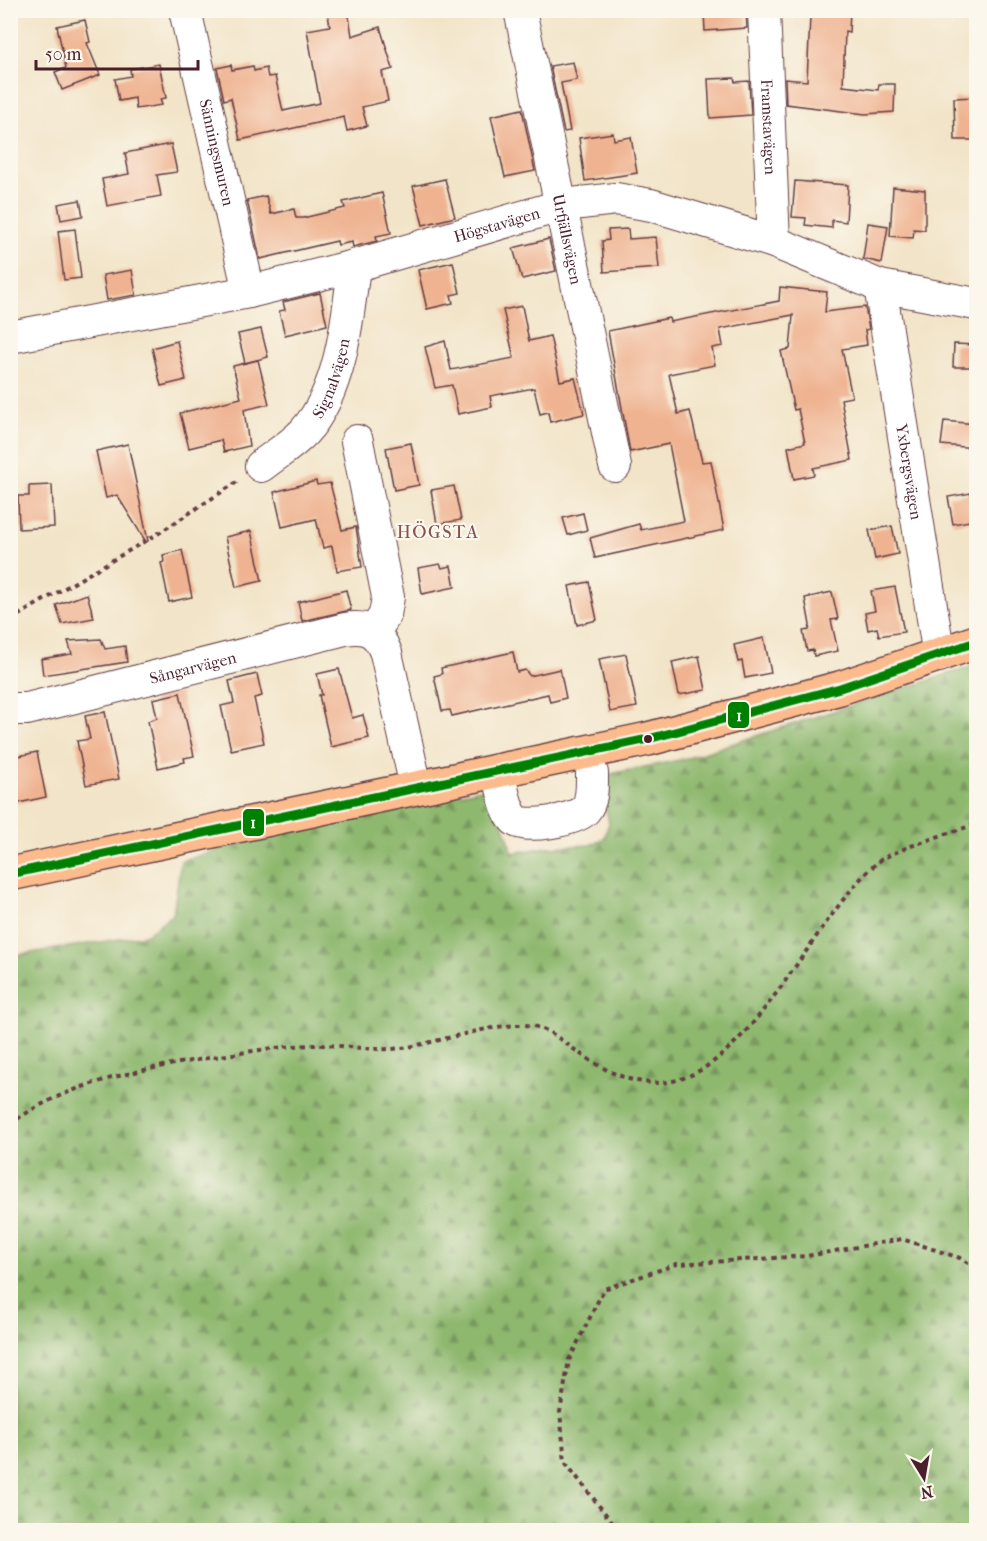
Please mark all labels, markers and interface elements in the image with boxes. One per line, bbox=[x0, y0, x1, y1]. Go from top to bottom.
scale bar bbox=[36, 33, 198, 71]
text: 50 m bbox=[45, 44, 82, 65]
street label: Framstavägen bbox=[757, 79, 781, 176]
street label: Sänningsmuren bbox=[196, 97, 239, 208]
street label: Urfjällsvägen bbox=[549, 192, 587, 287]
street label: Högstavägen bbox=[451, 203, 543, 246]
street label: Signalvägen bbox=[308, 336, 353, 422]
street label: Yxbergsvägen bbox=[892, 421, 927, 522]
district label: HÖGSTA bbox=[397, 521, 479, 543]
street label: Sångarvägen bbox=[147, 647, 239, 687]
line badge: 1 bbox=[727, 701, 750, 729]
text: 1 bbox=[736, 706, 742, 725]
unlabelled marker bbox=[642, 733, 654, 745]
line badge: 1 bbox=[242, 808, 265, 837]
text: 1 bbox=[250, 813, 256, 832]
north arrow bbox=[894, 1448, 954, 1508]
text: N bbox=[918, 1482, 935, 1503]

